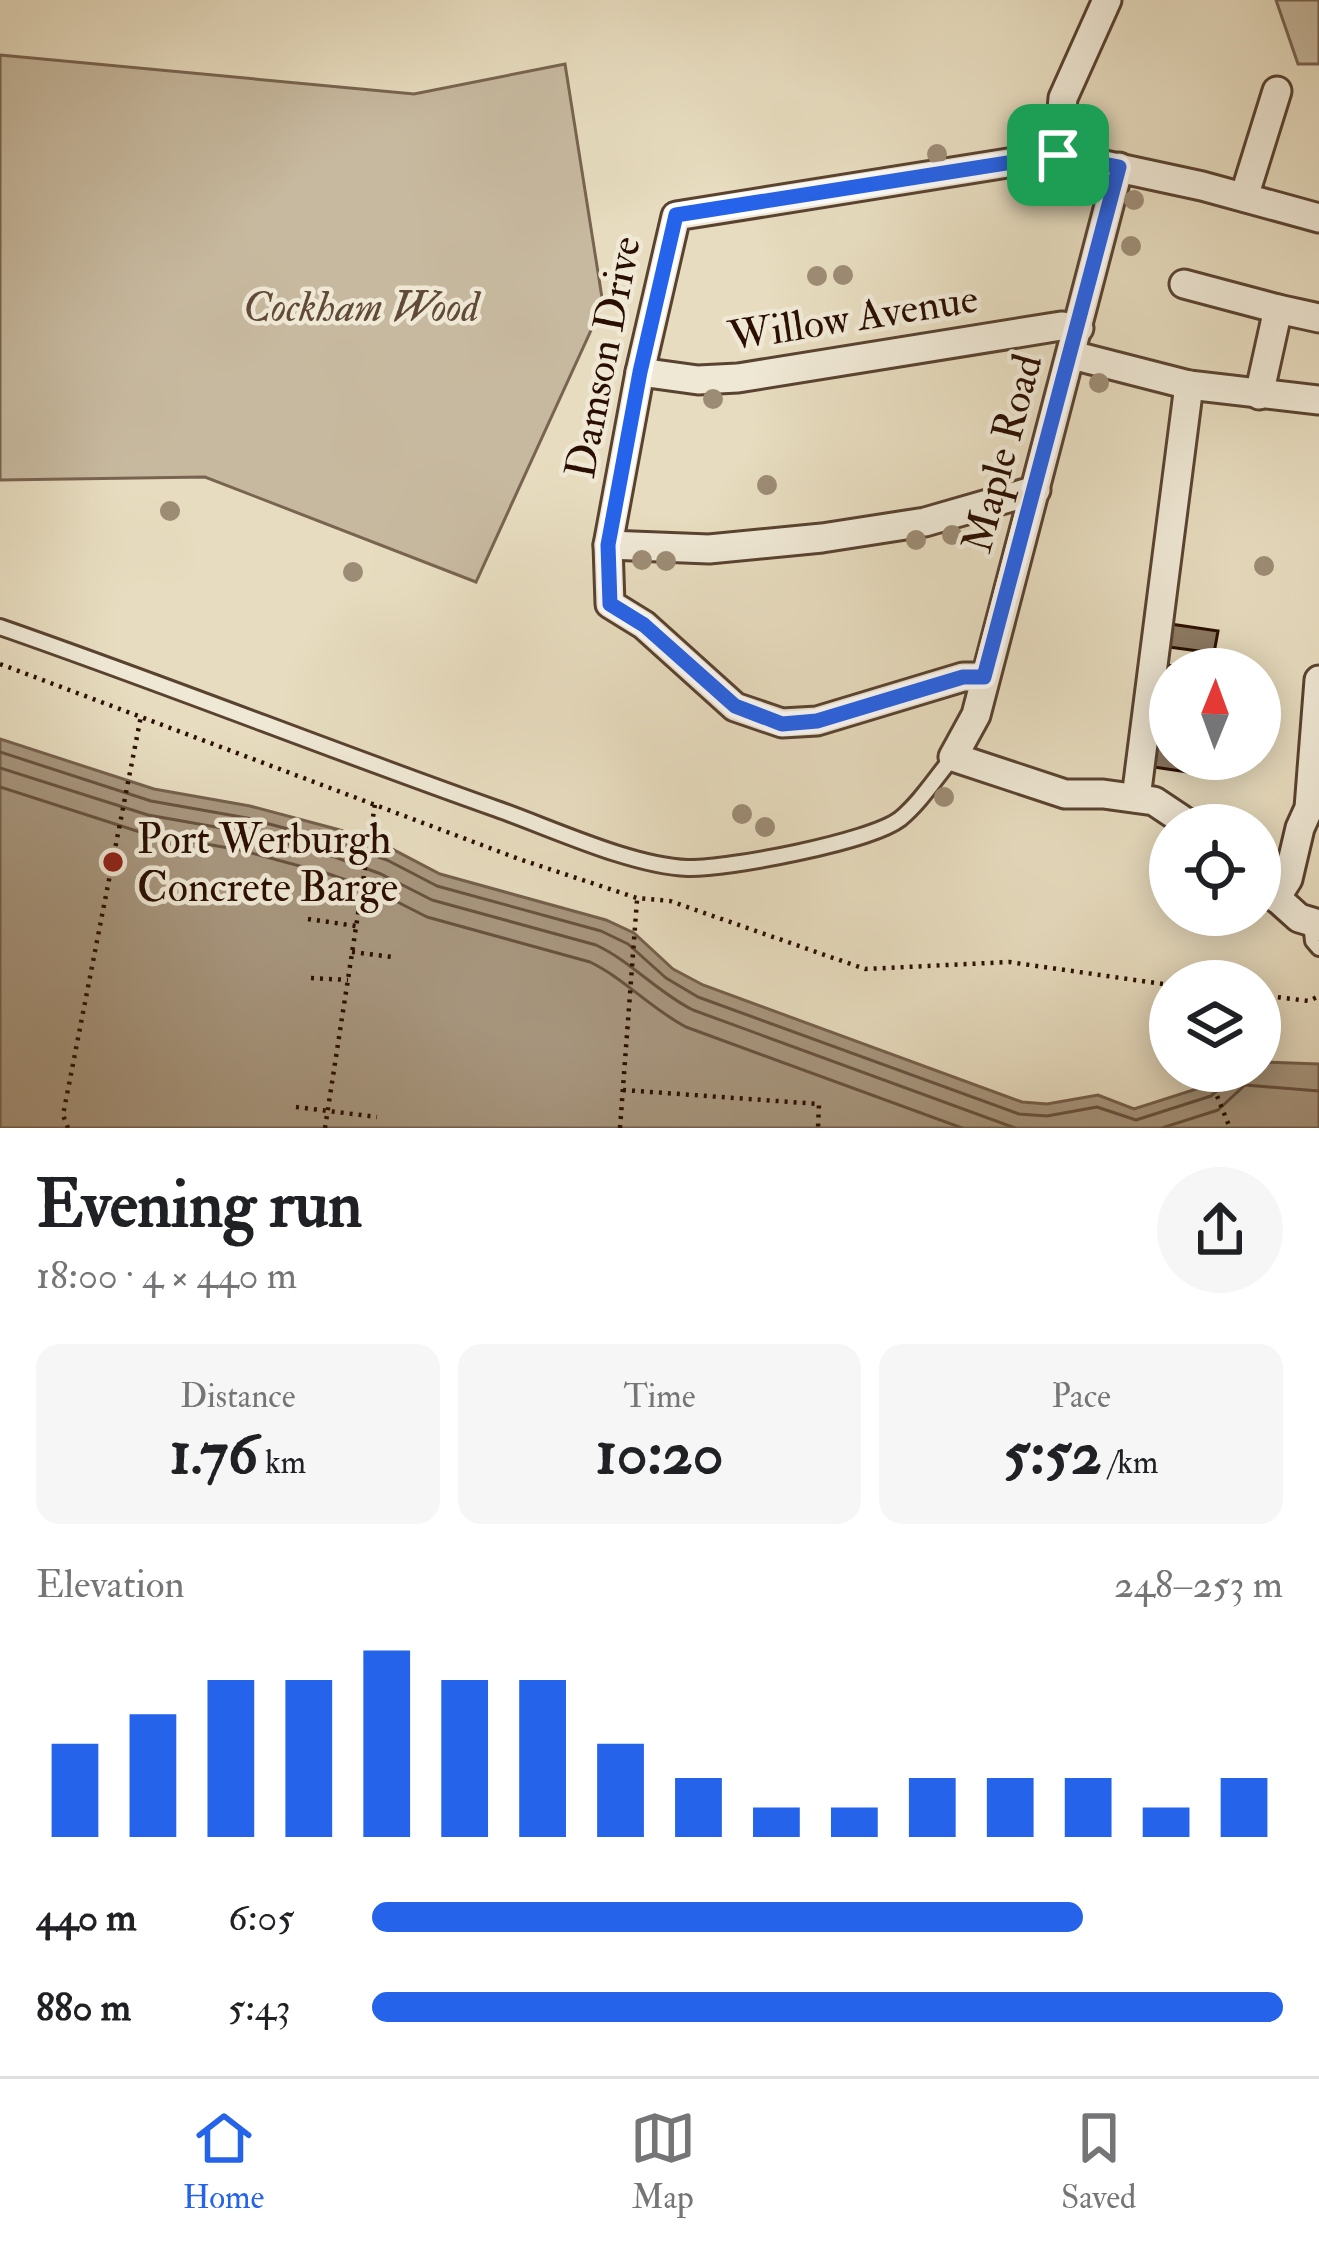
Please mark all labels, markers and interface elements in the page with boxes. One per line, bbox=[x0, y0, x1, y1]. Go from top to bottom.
pin bbox=[1007, 104, 1109, 206]
icon: arrive bbox=[1025, 122, 1091, 188]
street label: Damson Drive bbox=[555, 232, 653, 483]
street label: Willow Avenue bbox=[724, 273, 982, 363]
park label: Cockham Wood bbox=[243, 282, 481, 334]
street label: Maple Road bbox=[951, 348, 1054, 558]
north arrow bbox=[1149, 648, 1281, 780]
map controls bbox=[1149, 648, 1281, 1092]
button: locate bbox=[1149, 804, 1281, 936]
place label: Port Werburgh Concrete Barge bbox=[137, 814, 398, 914]
marker: Port Werburgh Concrete Barge bbox=[100, 849, 126, 875]
button: layers bbox=[1149, 960, 1281, 1092]
text: Evening run bbox=[36, 1164, 362, 1247]
button: share bbox=[1157, 1167, 1283, 1293]
text: 18:00 · 4 × 440 m bbox=[36, 1251, 297, 1300]
text: Distance bbox=[180, 1376, 295, 1417]
text: Time bbox=[623, 1376, 696, 1417]
text: Pace bbox=[1052, 1376, 1111, 1417]
text: 1.76 bbox=[169, 1417, 258, 1492]
text: 10:20 bbox=[596, 1417, 723, 1492]
text: 5:52 bbox=[1004, 1417, 1102, 1492]
text: km bbox=[258, 1442, 306, 1483]
text: /km bbox=[1102, 1442, 1158, 1483]
text: Elevation bbox=[36, 1560, 185, 1609]
text: 248–253 m bbox=[1114, 1560, 1283, 1609]
text: 440 m bbox=[36, 1893, 137, 1942]
text: 6:05 bbox=[228, 1893, 294, 1942]
text: 880 m bbox=[36, 1983, 131, 2032]
text: 5:43 bbox=[228, 1983, 291, 2032]
tab: Home bbox=[183, 2105, 264, 2218]
tab: Map bbox=[630, 2105, 696, 2218]
tab: Saved bbox=[1061, 2105, 1136, 2218]

